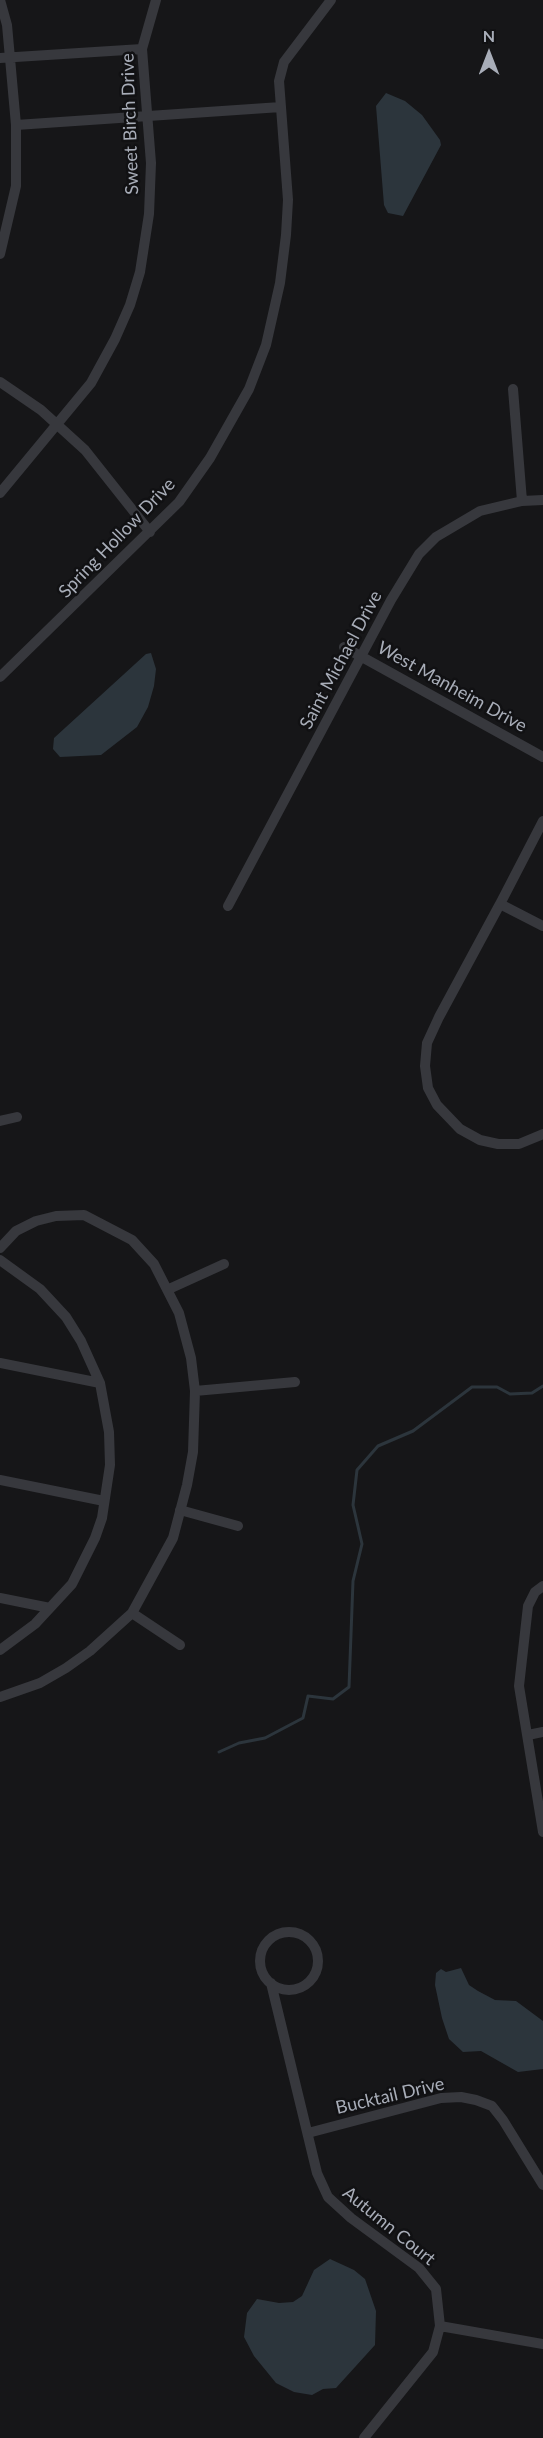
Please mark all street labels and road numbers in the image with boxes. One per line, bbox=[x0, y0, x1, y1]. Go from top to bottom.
street label: Sweet Birch Drive bbox=[117, 53, 143, 195]
street label: Spring Hollow Drive bbox=[54, 474, 180, 602]
street label: Saint Michael Drive bbox=[295, 587, 387, 733]
street label: West Manheim Drive bbox=[373, 637, 531, 737]
street label: Bucktail Drive bbox=[334, 2073, 446, 2119]
street label: Autumn Court bbox=[338, 2182, 440, 2270]

